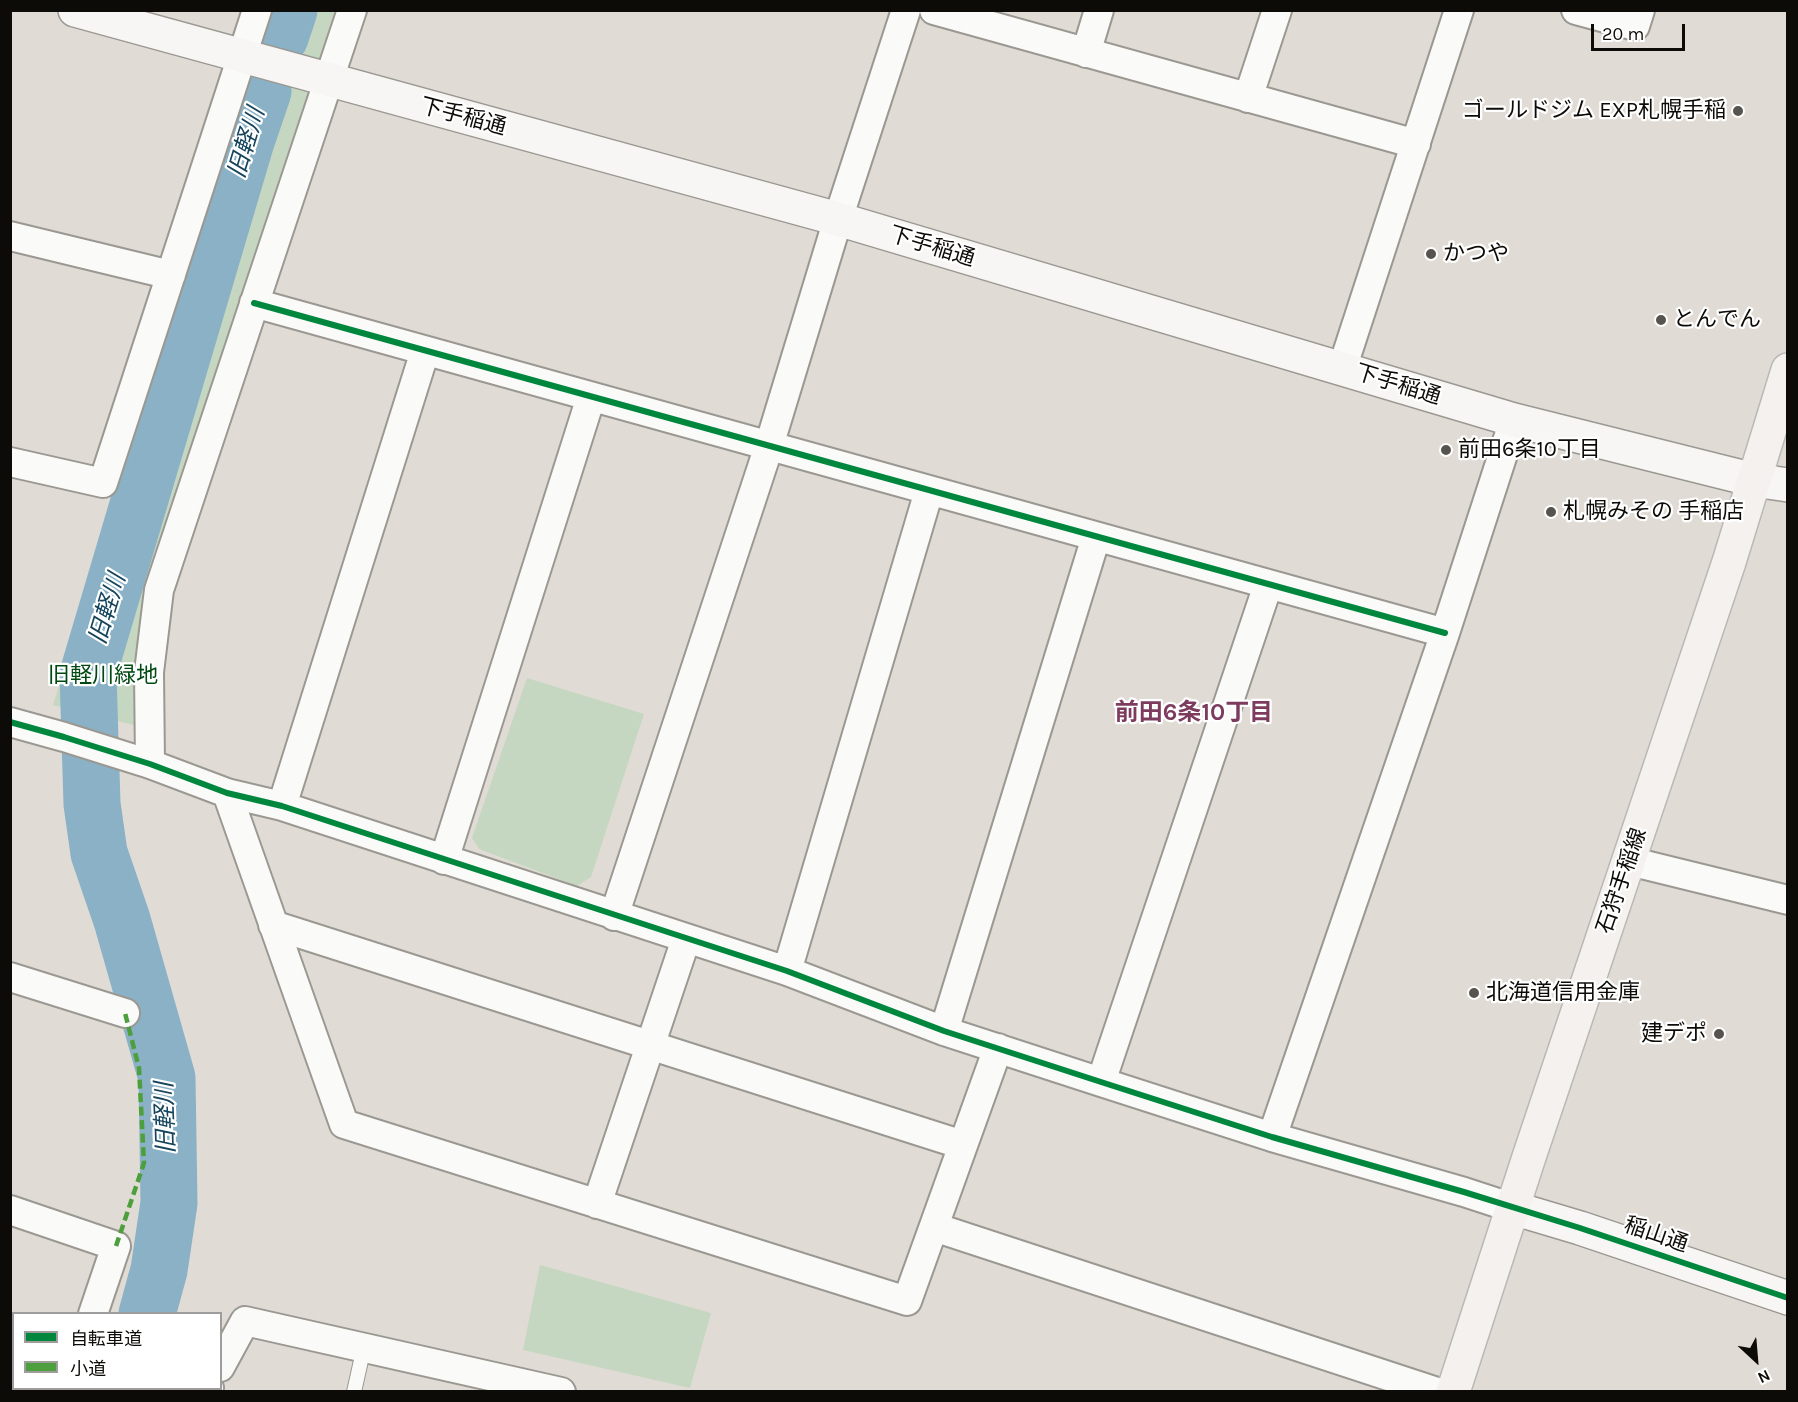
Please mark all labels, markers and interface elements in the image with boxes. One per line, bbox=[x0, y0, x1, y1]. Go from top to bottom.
scale bar bbox=[1594, 12, 1688, 50]
text: 20 m bbox=[1602, 23, 1644, 45]
street label: 下手稲通 bbox=[417, 93, 509, 141]
place label: ゴールドジム EXP札幌手稲 bbox=[1462, 98, 1726, 124]
water label: 旧軽川 bbox=[223, 104, 271, 182]
marker: ゴールドジム EXP札幌手稲 bbox=[1731, 104, 1745, 118]
street label: 下手稲通 bbox=[886, 222, 978, 272]
place label: かつや bbox=[1443, 241, 1509, 267]
marker: かつや bbox=[1424, 247, 1438, 261]
place label: とんでん bbox=[1673, 307, 1761, 333]
marker: とんでん bbox=[1654, 313, 1668, 327]
street label: 下手稲通 bbox=[1352, 360, 1444, 410]
place label: 前田6条10丁目 bbox=[1458, 437, 1601, 463]
marker: 前田6条10丁目 bbox=[1439, 443, 1453, 457]
place label: 札幌みその 手稲店 bbox=[1563, 499, 1744, 525]
marker: 札幌みその 手稲店 bbox=[1544, 505, 1558, 519]
water label: 旧軽川 bbox=[84, 570, 132, 648]
park label: 旧軽川緑地 bbox=[48, 663, 158, 689]
district label: 前田6条10丁目 bbox=[1115, 699, 1273, 727]
street label: 石狩手稲線 bbox=[1592, 825, 1652, 937]
place label: 北海道信用金庫 bbox=[1486, 980, 1640, 1006]
marker: 北海道信用金庫 bbox=[1467, 986, 1481, 1000]
place label: 建デポ bbox=[1641, 1021, 1707, 1047]
marker: 建デポ bbox=[1712, 1027, 1726, 1041]
water label: 旧軽川 bbox=[150, 1082, 182, 1154]
street label: 稲山通 bbox=[1621, 1212, 1691, 1258]
legend bbox=[12, 1312, 222, 1390]
text: 自転車道 bbox=[70, 1328, 142, 1350]
north arrow bbox=[1726, 1330, 1786, 1390]
text: 小道 bbox=[70, 1358, 106, 1380]
text: N bbox=[1755, 1366, 1773, 1388]

